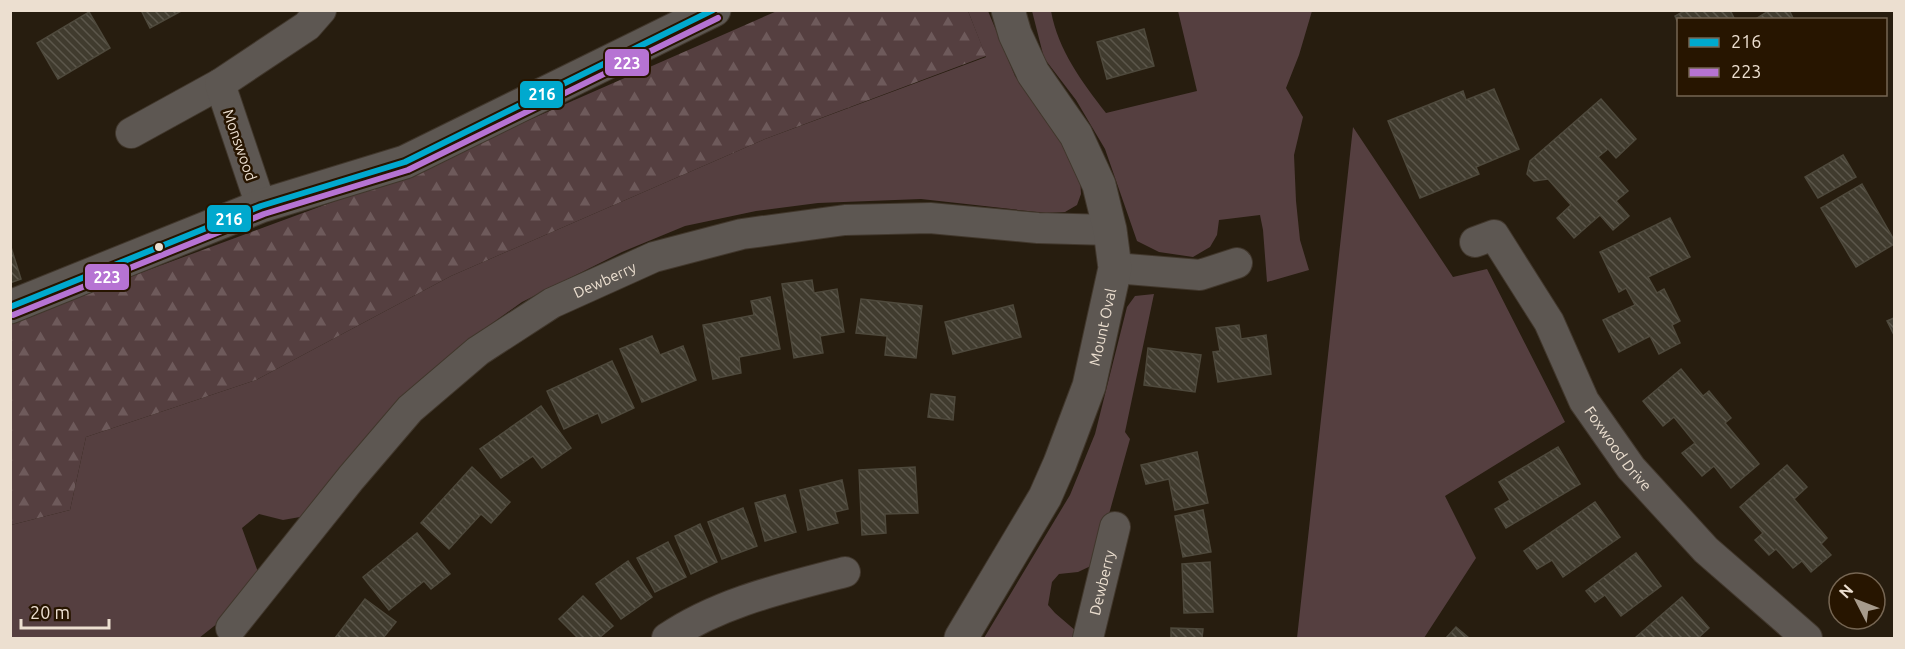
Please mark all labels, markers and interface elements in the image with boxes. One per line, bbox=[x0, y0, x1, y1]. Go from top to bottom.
legend bbox=[1677, 18, 1887, 96]
text: 216 bbox=[1731, 31, 1761, 51]
line badge: 223 bbox=[604, 48, 650, 77]
text: 223 bbox=[613, 54, 641, 72]
text: 223 bbox=[1731, 61, 1761, 81]
line badge: 216 bbox=[519, 80, 564, 109]
text: 216 bbox=[528, 85, 556, 103]
street label: Monswood bbox=[220, 107, 260, 183]
line badge: 216 bbox=[206, 204, 252, 233]
text: 216 bbox=[215, 210, 243, 228]
unlabelled marker bbox=[153, 241, 165, 253]
street label: Dewberry bbox=[571, 258, 638, 301]
line badge: 223 bbox=[84, 263, 130, 291]
text: 223 bbox=[93, 268, 121, 286]
street label: Mount Oval bbox=[1085, 287, 1119, 367]
street label: Foxwood Drive bbox=[1582, 403, 1656, 494]
street label: Dewberry bbox=[1085, 548, 1118, 617]
north arrow bbox=[1827, 571, 1887, 631]
text: N bbox=[1835, 581, 1857, 601]
scale bar bbox=[21, 592, 110, 630]
text: 20 m bbox=[30, 602, 70, 622]

